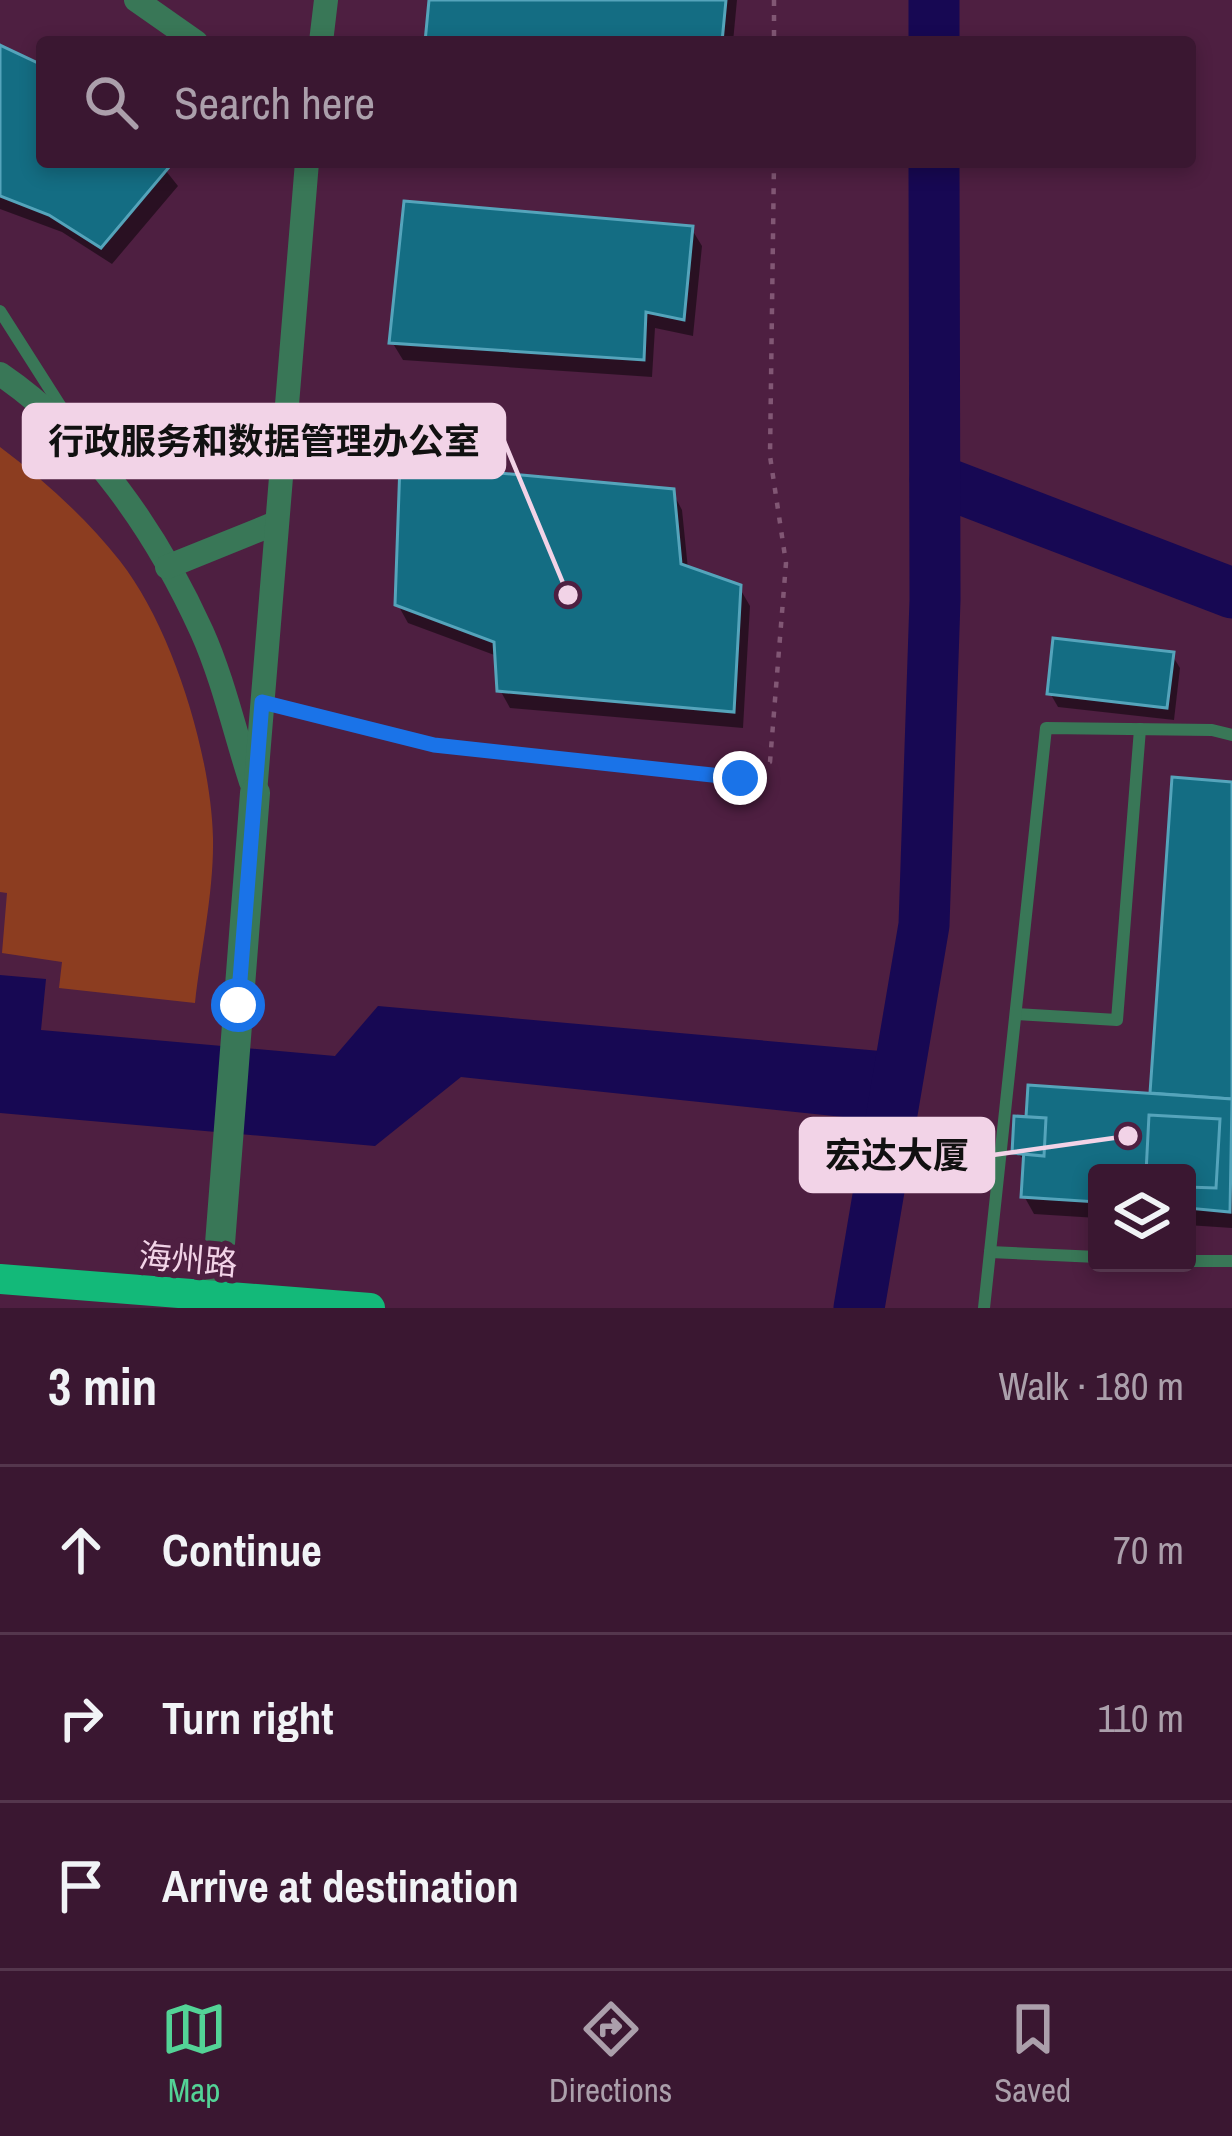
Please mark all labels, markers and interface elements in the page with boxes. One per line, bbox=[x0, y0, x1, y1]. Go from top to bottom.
search box bbox=[36, 36, 1196, 168]
icon: search bbox=[78, 69, 144, 135]
text: Search here bbox=[174, 72, 375, 133]
callout: 行政服务和数据管理办公室 bbox=[24, 405, 504, 477]
text: 行政服务和数据管理办公室 bbox=[48, 417, 480, 465]
route end bbox=[713, 751, 767, 805]
route start bbox=[211, 978, 265, 1032]
callout: 宏达大厦 bbox=[801, 1119, 993, 1191]
text: 宏达大厦 bbox=[825, 1131, 969, 1179]
map controls bbox=[1088, 1164, 1196, 1272]
button: layers bbox=[1088, 1164, 1196, 1272]
street label: 海州路 bbox=[137, 1233, 239, 1285]
text: 3 min bbox=[48, 1352, 157, 1421]
text: Walk · 180 m bbox=[999, 1360, 1184, 1412]
icon: ahead bbox=[48, 1517, 114, 1583]
text: Continue bbox=[162, 1519, 322, 1580]
text: 70 m bbox=[1113, 1524, 1184, 1576]
icon: right bbox=[48, 1685, 114, 1751]
text: Turn right bbox=[162, 1687, 334, 1748]
text: 110 m bbox=[1097, 1692, 1184, 1744]
icon: arrive bbox=[48, 1853, 114, 1919]
text: Arrive at destination bbox=[162, 1855, 519, 1916]
tab: Map bbox=[161, 1996, 227, 2112]
tab: Directions bbox=[549, 1996, 672, 2112]
tab: Saved bbox=[994, 1996, 1071, 2112]

